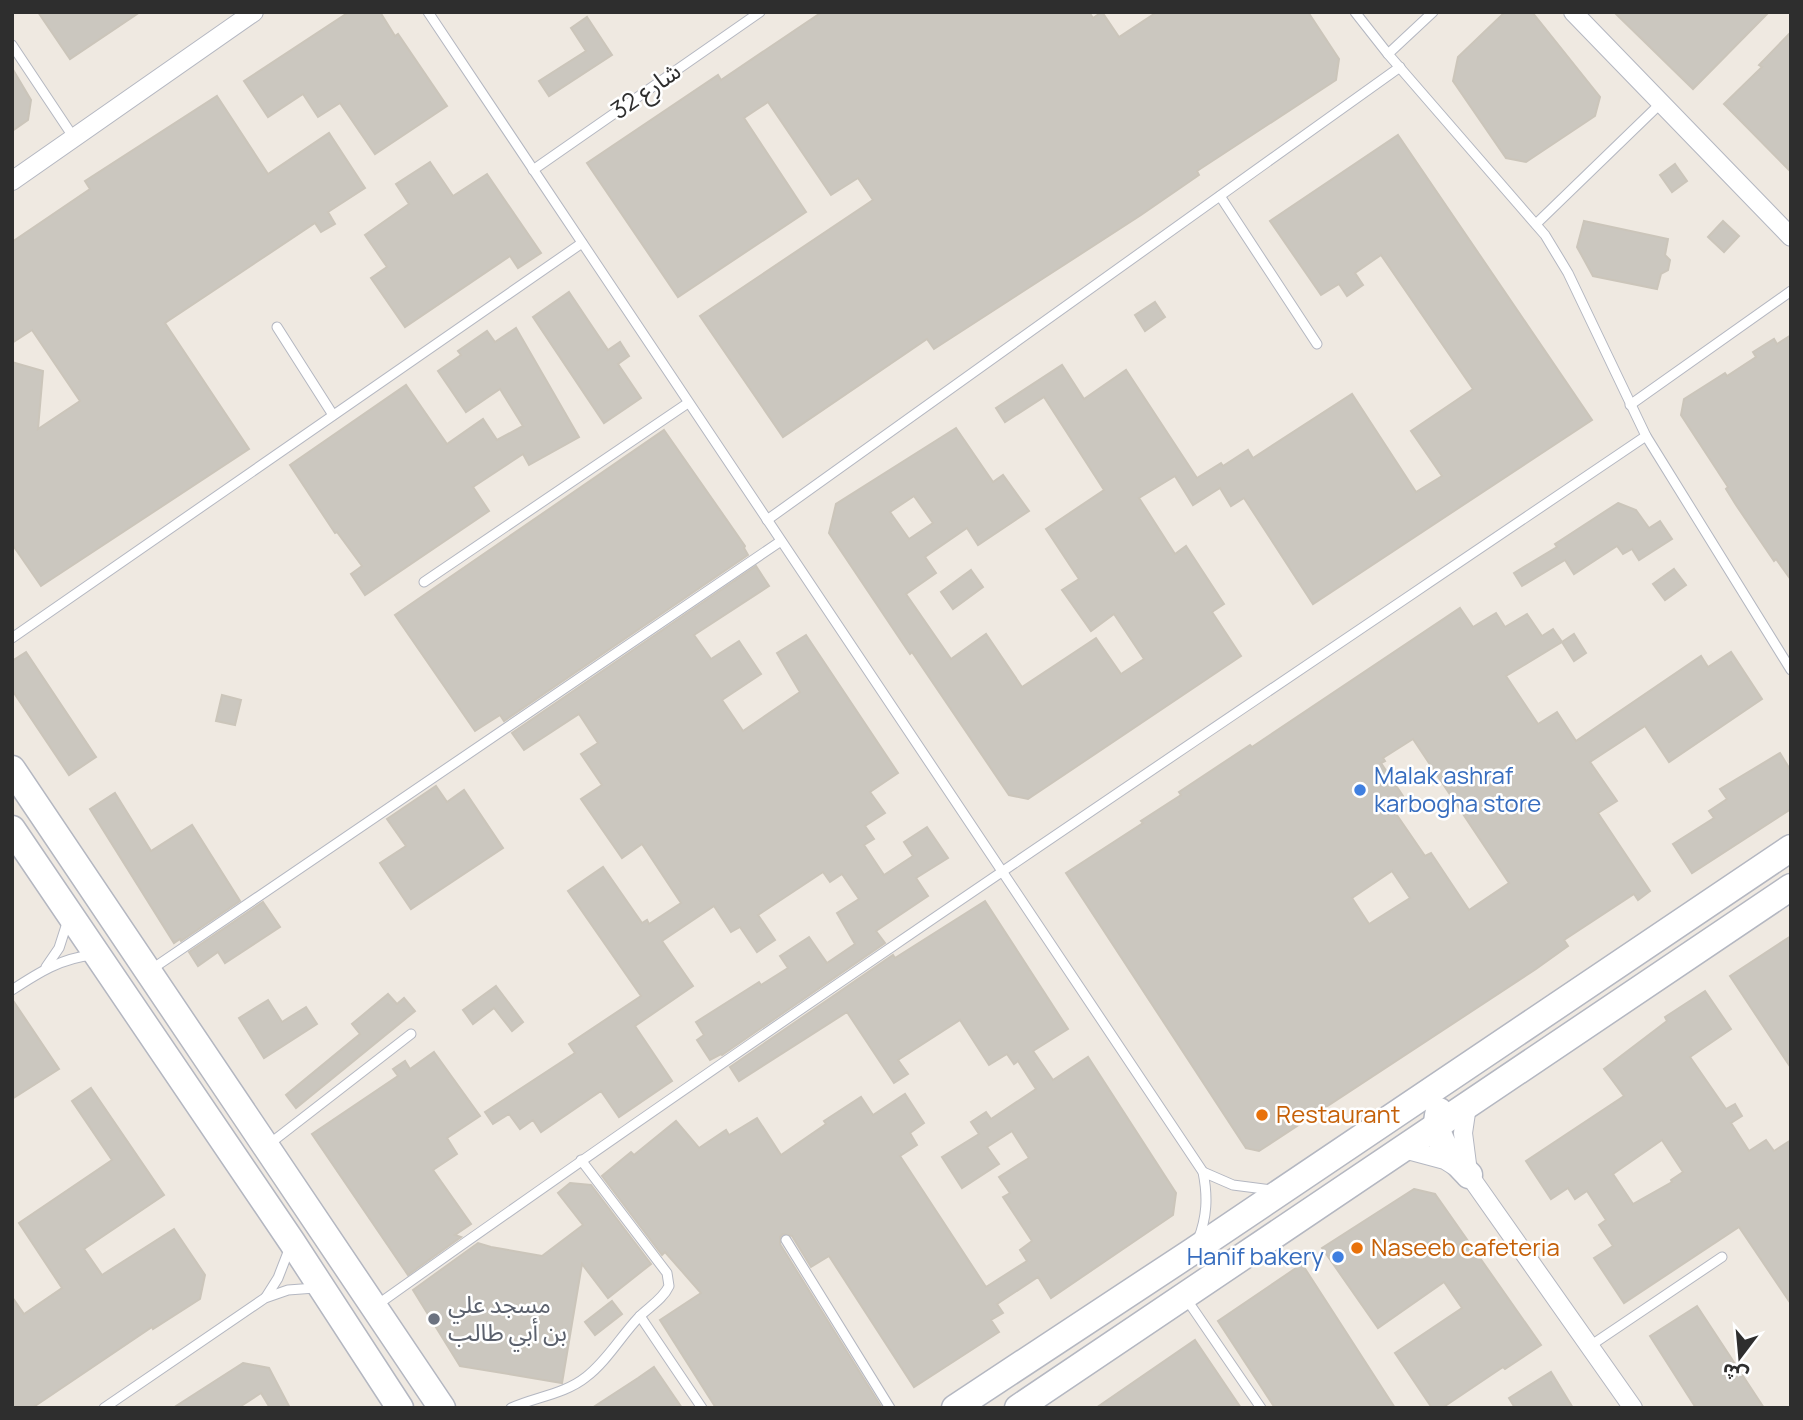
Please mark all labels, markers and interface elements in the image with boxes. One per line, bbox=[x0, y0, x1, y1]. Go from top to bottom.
street label: شارع 32 bbox=[604, 54, 688, 127]
place label: Malak ashraf karbogha store bbox=[1374, 758, 1541, 819]
marker: Malak ashraf karbogha store bbox=[1352, 782, 1368, 798]
place label: Restaurant bbox=[1276, 1097, 1400, 1130]
marker: Restaurant bbox=[1254, 1107, 1270, 1123]
place label: Naseeb cafeteria bbox=[1371, 1230, 1560, 1263]
place label: Hanif bakery bbox=[1187, 1239, 1324, 1272]
marker: Naseeb cafeteria bbox=[1349, 1240, 1365, 1256]
marker: Hanif bakery bbox=[1330, 1249, 1346, 1265]
place label: مسجد علي بن أبي طالب bbox=[448, 1287, 567, 1352]
marker: مسجد علي بن أبي طالب bbox=[426, 1311, 442, 1327]
north arrow bbox=[1705, 1322, 1775, 1392]
text: ش bbox=[1719, 1357, 1751, 1389]

